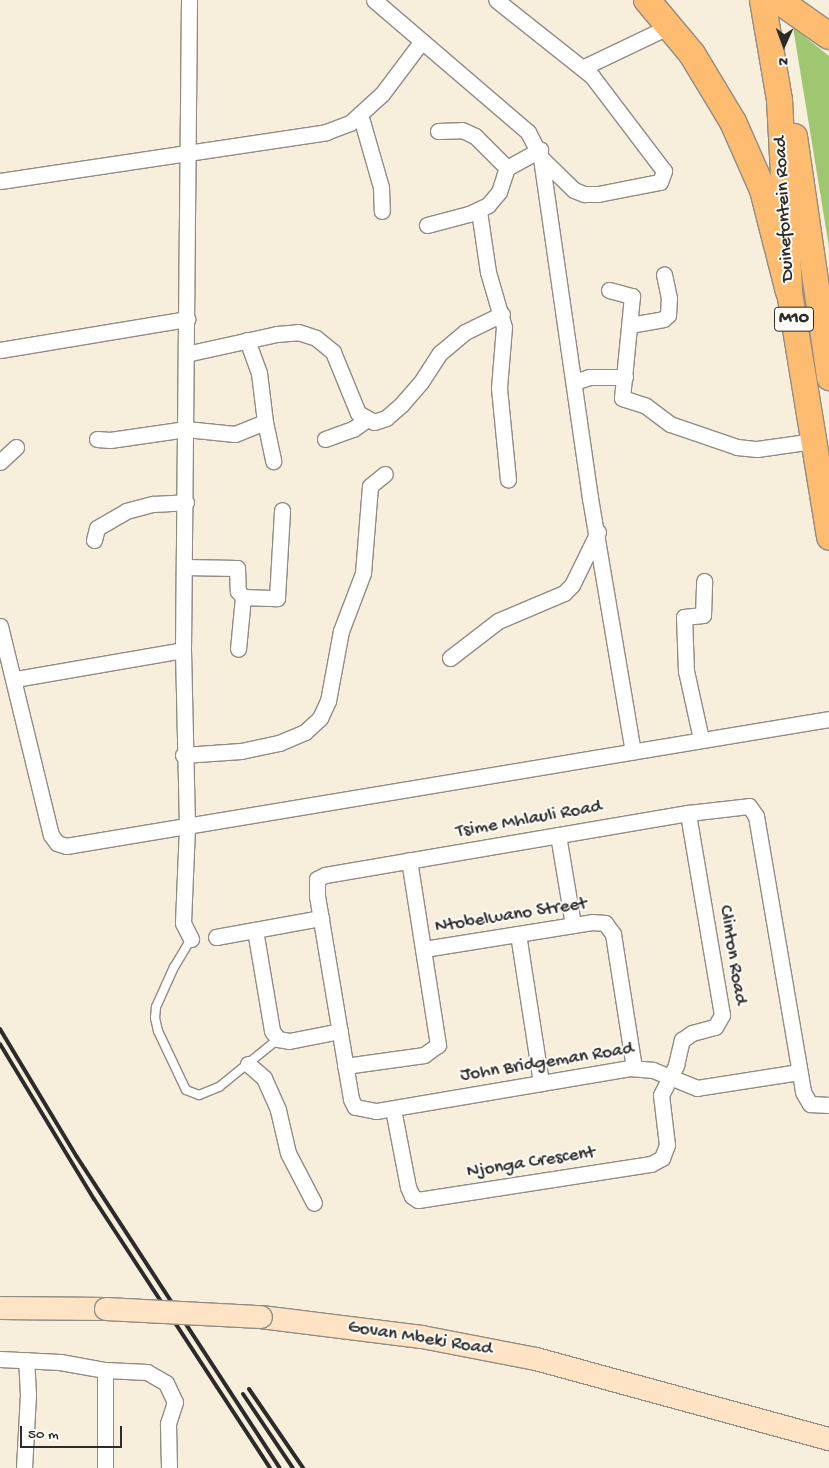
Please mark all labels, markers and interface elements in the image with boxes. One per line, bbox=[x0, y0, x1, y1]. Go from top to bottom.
north arrow bbox=[759, 20, 809, 70]
text: N bbox=[779, 52, 788, 69]
street label: Duinefontein Road bbox=[770, 136, 800, 282]
road number: M10 bbox=[774, 304, 814, 334]
street label: Tsime Mhlauli Road bbox=[454, 796, 604, 844]
street label: Ntobelwano Street bbox=[433, 893, 589, 939]
street label: Clinton Road bbox=[713, 904, 751, 1006]
street label: John Bridgeman Road bbox=[459, 1038, 635, 1088]
street label: Njonga Crescent bbox=[465, 1142, 597, 1184]
street label: Govan Mbeki Road bbox=[346, 1316, 494, 1362]
scale bar bbox=[22, 1416, 125, 1448]
text: 50 m bbox=[28, 1426, 59, 1444]

